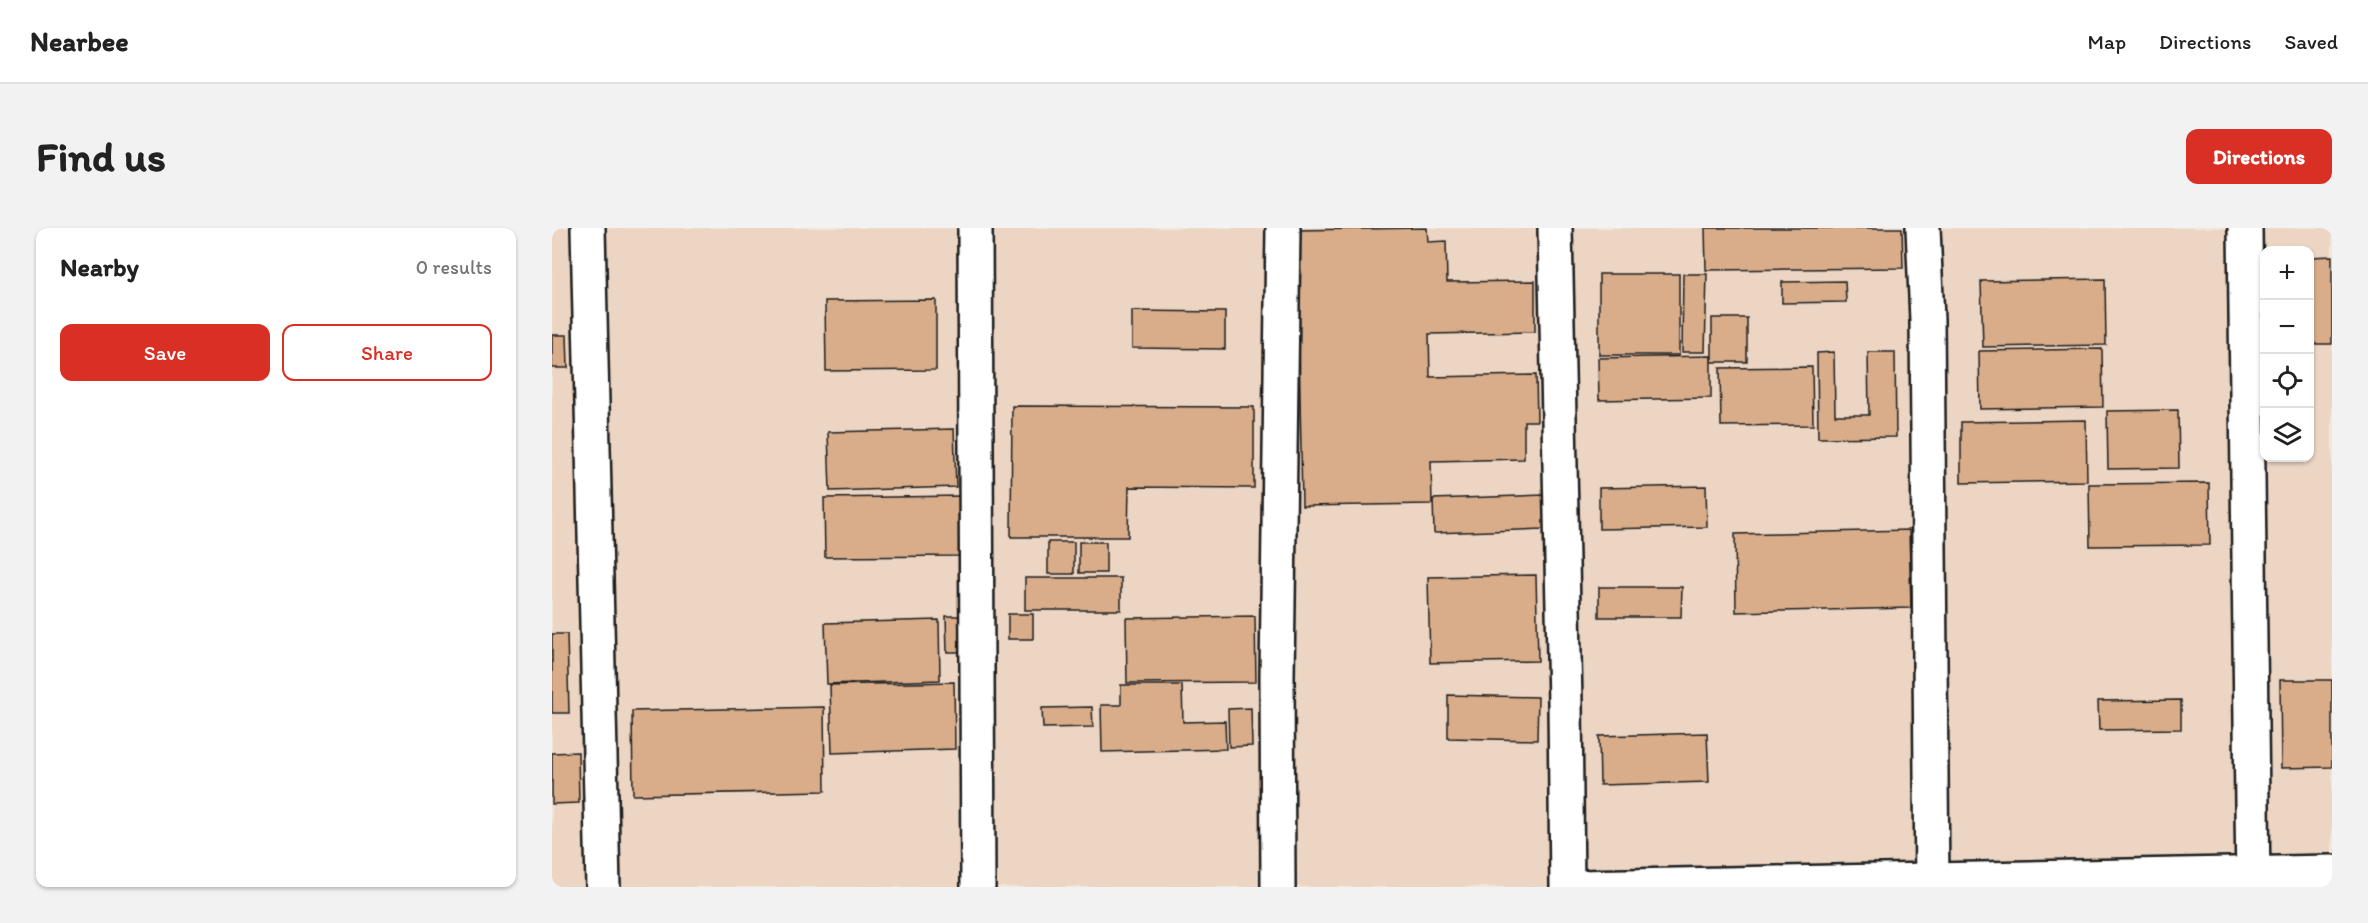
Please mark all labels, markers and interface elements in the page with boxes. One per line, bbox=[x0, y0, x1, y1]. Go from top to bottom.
text: Nearbee bbox=[30, 24, 129, 58]
text: Map bbox=[2088, 29, 2126, 54]
text: Directions bbox=[2159, 29, 2251, 54]
text: Saved bbox=[2284, 29, 2338, 54]
button: Directions bbox=[2186, 129, 2332, 184]
text: Find us bbox=[36, 131, 166, 182]
map controls bbox=[2260, 246, 2314, 462]
button: + bbox=[2260, 246, 2314, 300]
text: Nearby bbox=[60, 251, 139, 283]
text: 0 results bbox=[416, 255, 492, 279]
button: − bbox=[2260, 300, 2314, 354]
button: Save bbox=[60, 324, 270, 381]
button: Share bbox=[282, 324, 492, 381]
button: locate bbox=[2260, 354, 2314, 408]
button: layers bbox=[2260, 408, 2314, 462]

